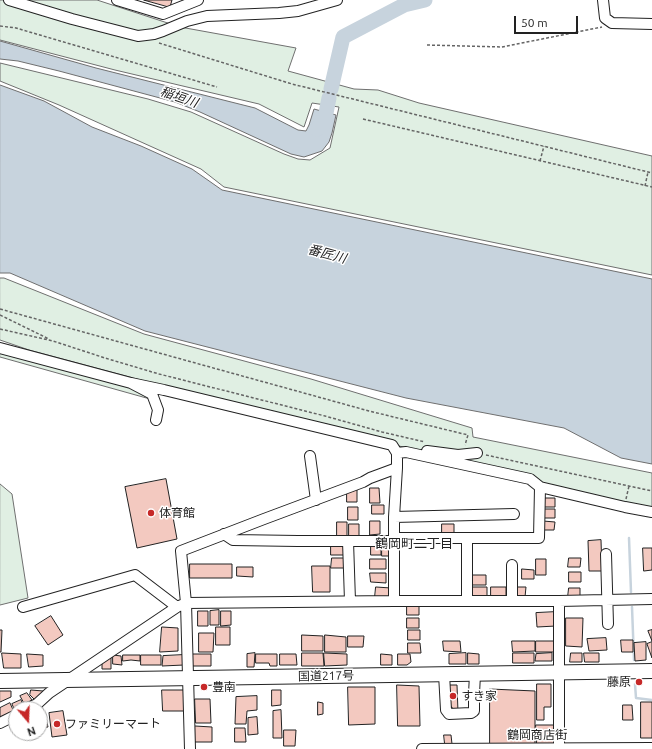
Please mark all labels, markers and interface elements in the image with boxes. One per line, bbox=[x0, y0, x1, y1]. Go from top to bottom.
scale bar bbox=[516, 8, 580, 34]
text: 50 m bbox=[521, 16, 548, 29]
water label: 稲垣川 bbox=[158, 83, 200, 111]
water label: 番匠川 bbox=[306, 241, 348, 267]
place label: 体育館 bbox=[159, 506, 195, 520]
marker: 体育館 bbox=[146, 508, 156, 518]
district label: 鶴岡町二丁目 bbox=[375, 536, 453, 552]
street label: 国道217号 bbox=[298, 668, 354, 684]
place label: 藤原 bbox=[607, 675, 631, 689]
marker: 藤原 bbox=[634, 677, 644, 687]
place label: 豊南 bbox=[212, 680, 236, 694]
marker: 豊南 bbox=[199, 682, 209, 692]
place label: すき家 bbox=[461, 689, 497, 703]
marker: すき家 bbox=[448, 691, 458, 701]
north arrow bbox=[8, 701, 48, 741]
place label: ファミリーマート bbox=[65, 717, 161, 731]
marker: ファミリーマート bbox=[52, 719, 62, 729]
text: N bbox=[26, 724, 37, 738]
street label: 鶴岡商店街 bbox=[507, 728, 567, 742]

